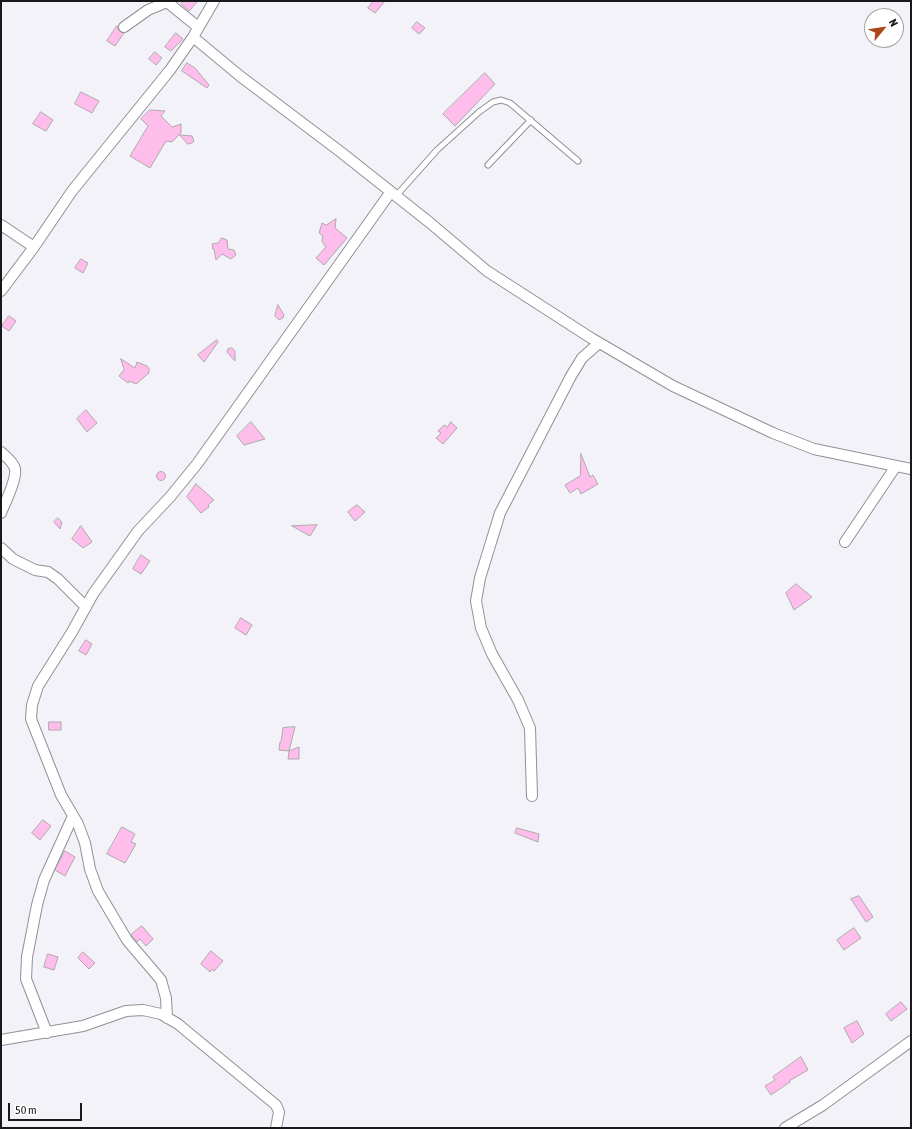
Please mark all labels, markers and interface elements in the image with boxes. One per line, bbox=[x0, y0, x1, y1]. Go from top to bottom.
north arrow bbox=[864, 8, 904, 48]
text: N bbox=[887, 17, 900, 28]
scale bar bbox=[10, 1095, 84, 1121]
text: 50 m bbox=[15, 1103, 37, 1117]

